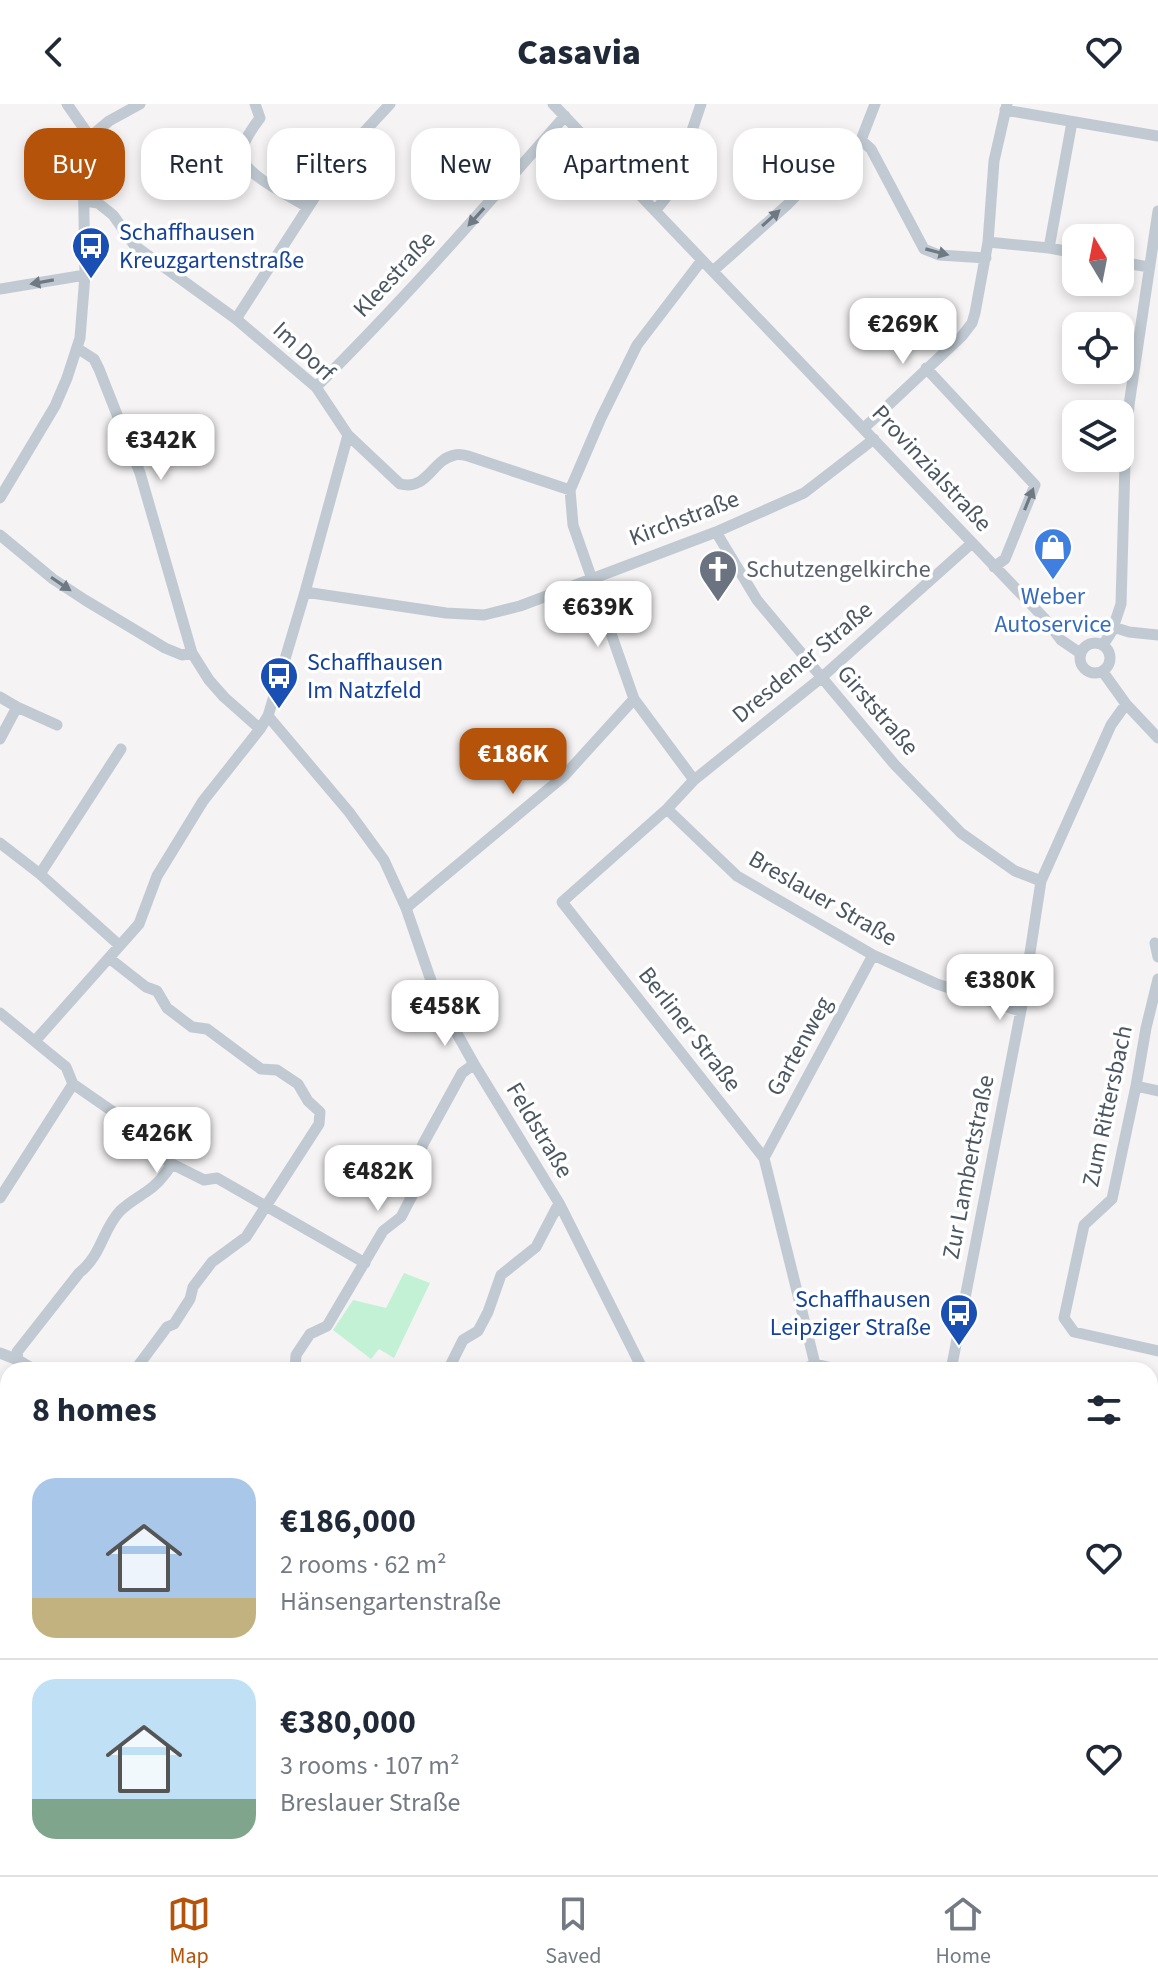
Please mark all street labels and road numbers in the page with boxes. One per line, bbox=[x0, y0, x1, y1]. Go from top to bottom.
street label: Kleestraße bbox=[345, 223, 444, 325]
street label: Im Dorf bbox=[265, 313, 343, 390]
street label: Provinzialstraße bbox=[863, 397, 1000, 540]
street label: Kirchstraße bbox=[624, 481, 744, 555]
street label: Dresdener Straße bbox=[724, 593, 880, 732]
street label: Girststraße bbox=[828, 657, 927, 763]
street label: Breslauer Straße bbox=[742, 842, 904, 955]
street label: Berliner Straße bbox=[629, 959, 750, 1099]
street label: Gartenweg bbox=[758, 990, 841, 1102]
street label: Zum Rittersbach bbox=[1073, 1022, 1142, 1190]
street label: Zur Lambertstraße bbox=[933, 1072, 1003, 1262]
street label: Feldstraße bbox=[497, 1076, 582, 1185]

